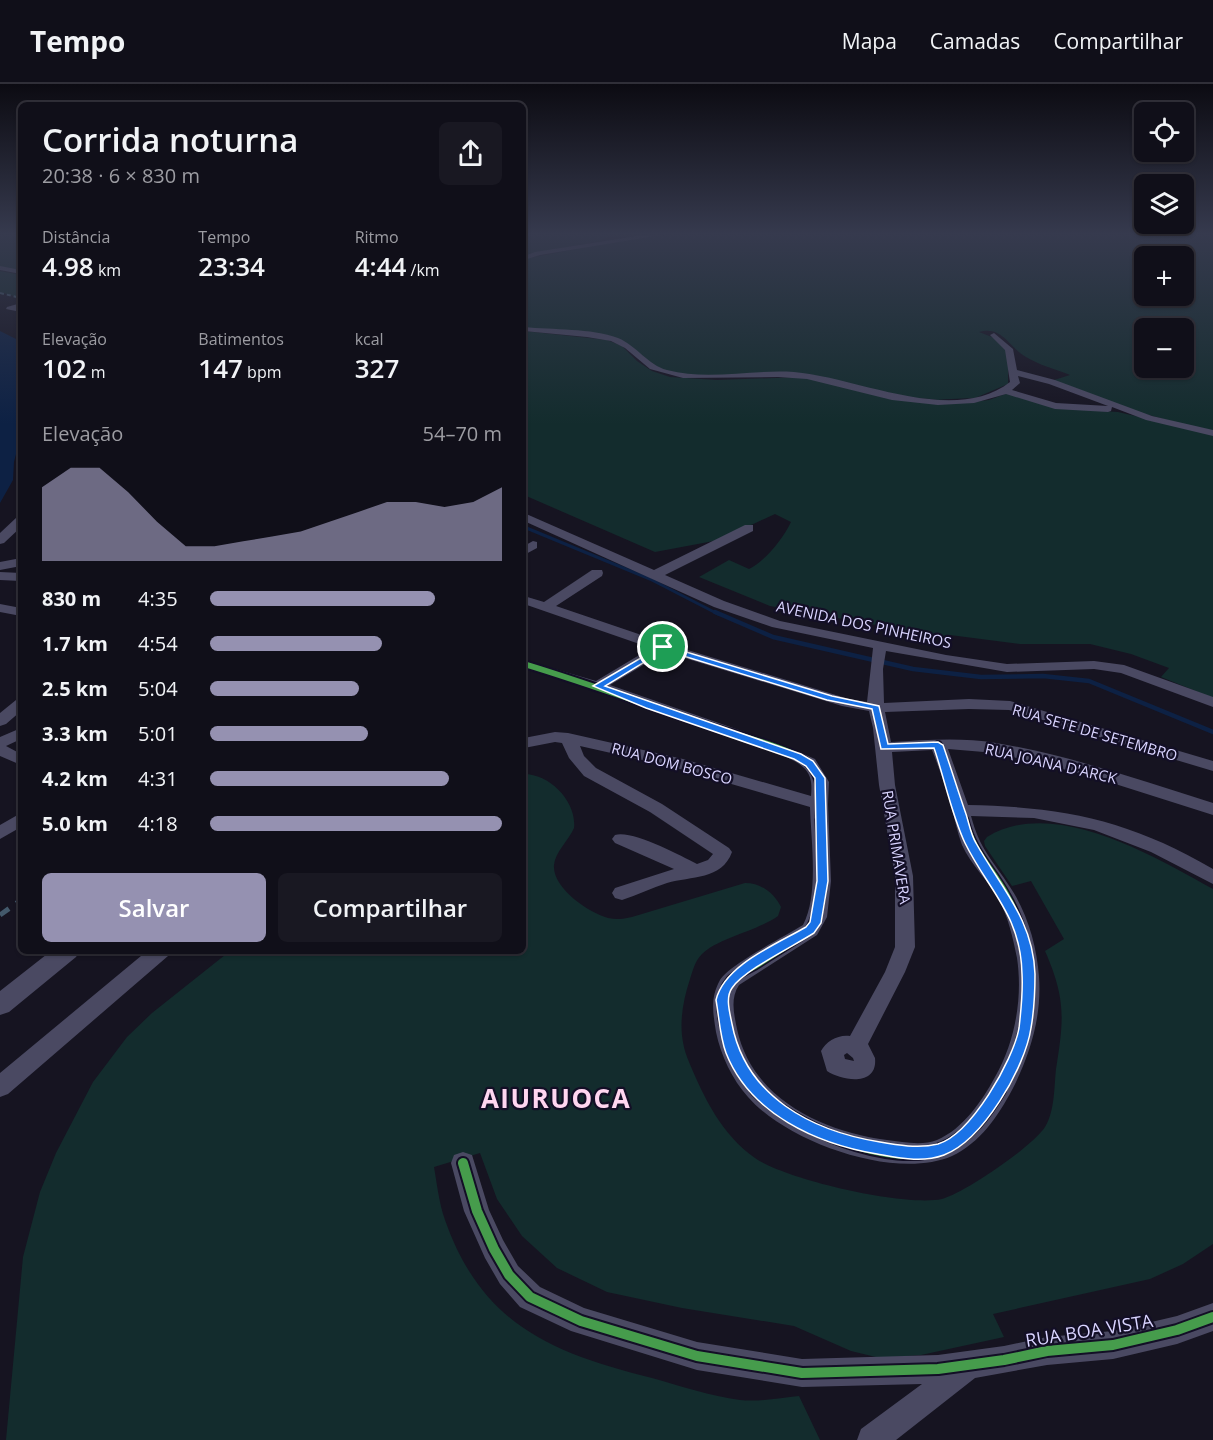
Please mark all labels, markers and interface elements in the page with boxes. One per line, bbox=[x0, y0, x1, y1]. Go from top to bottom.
text: Tempo bbox=[30, 22, 125, 60]
text: Mapa bbox=[842, 27, 897, 55]
text: Camadas bbox=[930, 27, 1020, 55]
text: Compartilhar bbox=[1053, 27, 1183, 55]
map controls bbox=[1134, 102, 1194, 378]
button: locate bbox=[1134, 102, 1194, 162]
text: Corrida noturna bbox=[42, 117, 298, 162]
button: share bbox=[439, 122, 502, 185]
text: 20:38 · 6 × 830 m bbox=[42, 162, 200, 189]
button: layers bbox=[1134, 174, 1194, 234]
text: Distância bbox=[42, 226, 110, 248]
text: Tempo bbox=[198, 226, 250, 248]
text: Ritmo bbox=[355, 226, 399, 248]
button: + bbox=[1134, 246, 1194, 306]
text: 4.98 bbox=[42, 248, 94, 284]
text: 23:34 bbox=[198, 248, 265, 284]
text: 4:44 bbox=[355, 248, 406, 284]
text: km bbox=[94, 259, 121, 281]
text: /km bbox=[406, 259, 440, 281]
button: − bbox=[1134, 318, 1194, 378]
text: Elevação bbox=[42, 328, 107, 350]
text: Batimentos bbox=[198, 328, 284, 350]
text: kcal bbox=[355, 328, 384, 350]
text: 102 bbox=[42, 350, 87, 386]
text: 147 bbox=[198, 350, 243, 386]
text: 327 bbox=[355, 350, 399, 386]
text: m bbox=[87, 361, 106, 383]
text: bpm bbox=[243, 361, 281, 383]
text: Elevação bbox=[42, 420, 123, 447]
text: 54–70 m bbox=[423, 420, 502, 447]
text: 830 m bbox=[42, 585, 101, 612]
text: 4:35 bbox=[138, 585, 178, 612]
street label: AVENIDA DOS PINHEIROS bbox=[775, 596, 953, 652]
pin bbox=[637, 621, 688, 672]
text: 1.7 km bbox=[42, 630, 108, 657]
text: 4:54 bbox=[138, 630, 178, 657]
icon: arrive bbox=[646, 630, 679, 663]
text: 2.5 km bbox=[42, 675, 108, 702]
text: 5:04 bbox=[138, 675, 178, 702]
street label: RUA SETE DE SETEMBRO bbox=[1010, 699, 1180, 765]
text: 3.3 km bbox=[42, 720, 108, 747]
text: 5:01 bbox=[138, 720, 178, 747]
street label: RUA DOM BOSCO bbox=[609, 737, 735, 789]
street label: RUA JOANA D'ARCK bbox=[983, 738, 1120, 788]
text: 4.2 km bbox=[42, 765, 108, 792]
text: 4:31 bbox=[138, 765, 178, 792]
street label: RUA PRIMAVERA bbox=[878, 789, 916, 906]
text: 5.0 km bbox=[42, 810, 108, 837]
text: 4:18 bbox=[138, 810, 178, 837]
button: Salvar bbox=[42, 873, 266, 942]
button: Compartilhar bbox=[278, 873, 502, 942]
district label: AIURUOCA bbox=[481, 1080, 631, 1116]
street label: RUA BOA VISTA bbox=[1023, 1308, 1155, 1352]

